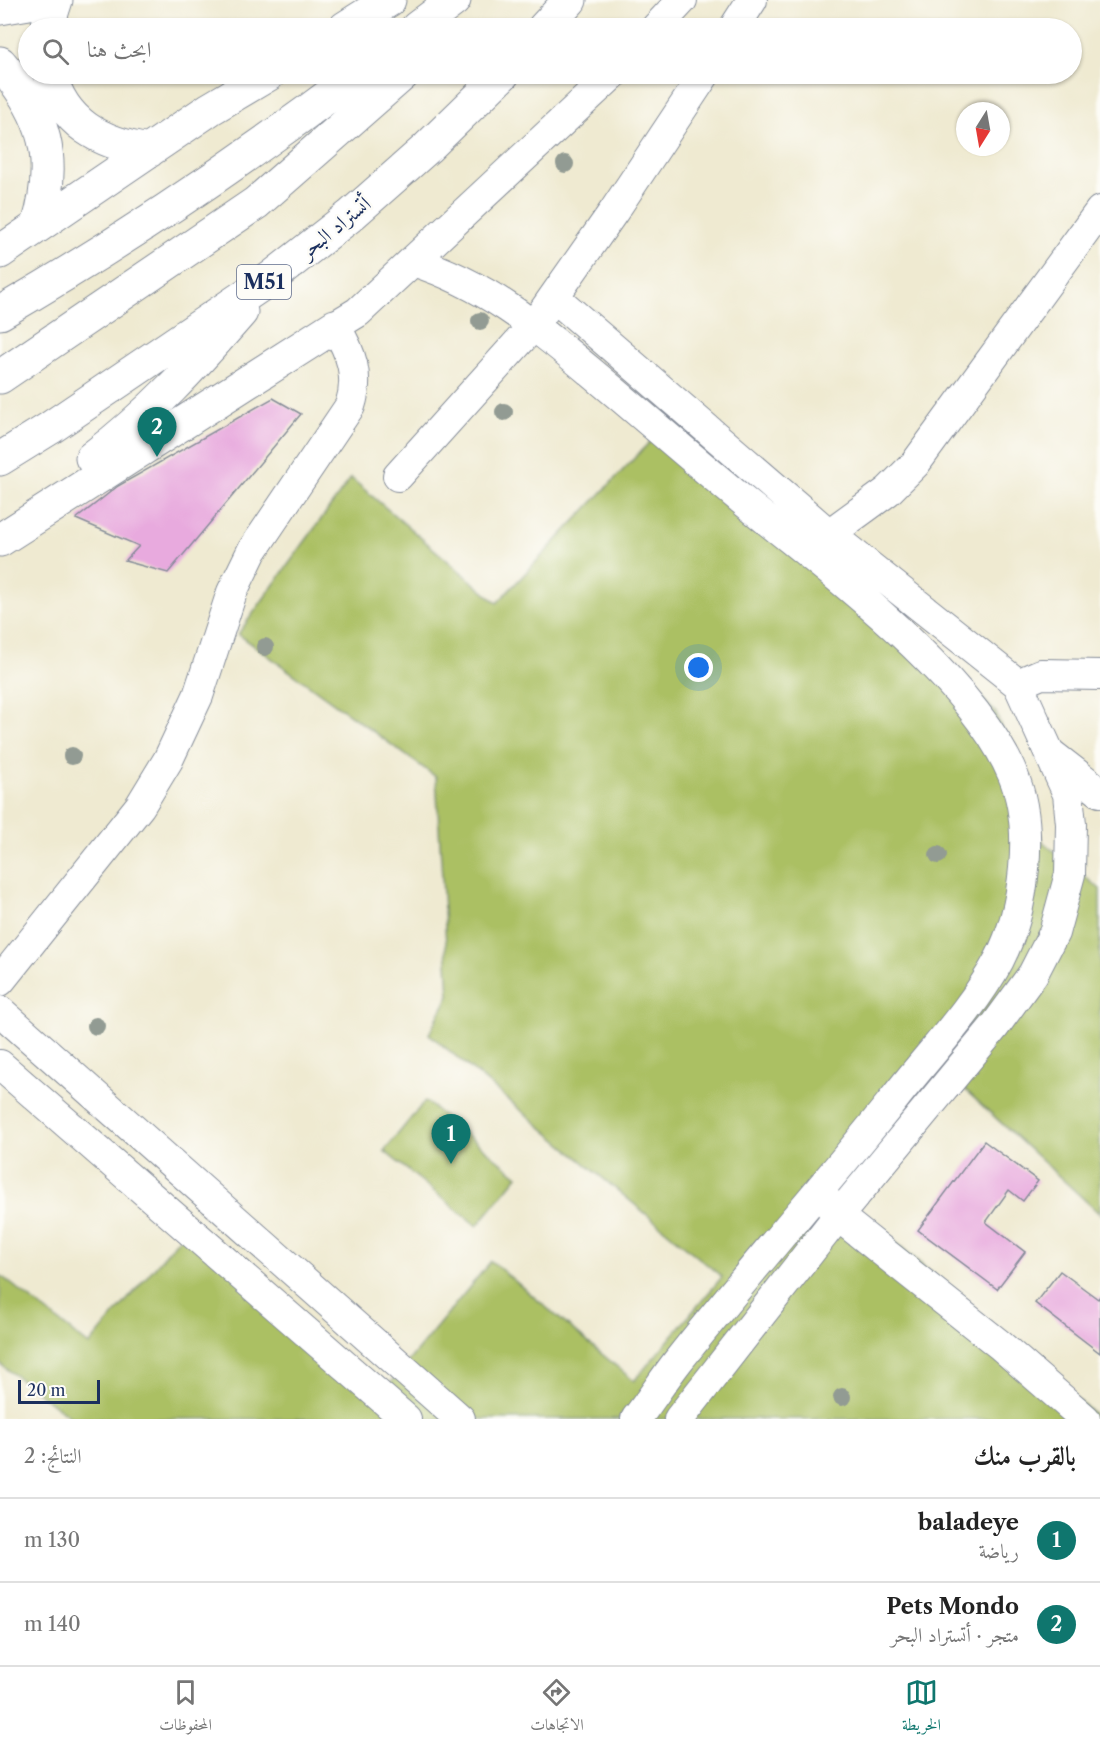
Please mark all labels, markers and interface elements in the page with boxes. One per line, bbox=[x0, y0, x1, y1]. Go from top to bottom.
search box bbox=[18, 18, 1082, 84]
icon: search bbox=[39, 35, 72, 68]
text: ابحث هنا bbox=[87, 36, 152, 63]
north arrow bbox=[956, 102, 1010, 156]
street label: أتستراد البحر bbox=[292, 189, 376, 265]
road number: M51 bbox=[237, 265, 291, 299]
pin: 2 bbox=[138, 408, 176, 457]
your location bbox=[684, 653, 713, 682]
pin: 1 bbox=[432, 1114, 470, 1164]
scale bar bbox=[18, 1377, 100, 1404]
text: 20 m bbox=[27, 1380, 66, 1400]
text: بالقرب منك bbox=[973, 1440, 1076, 1472]
text: النتائج: 2 bbox=[24, 1444, 82, 1468]
text: baladeye bbox=[918, 1509, 1019, 1536]
text: 130 m bbox=[24, 1528, 80, 1552]
text: 1 bbox=[1052, 1528, 1061, 1552]
text: رياضة bbox=[979, 1539, 1019, 1563]
text: Pets Mondo bbox=[886, 1593, 1019, 1620]
text: 140 m bbox=[24, 1612, 81, 1636]
text: 2 bbox=[1051, 1612, 1062, 1636]
text: متجر · أتستراد البحر bbox=[891, 1623, 1019, 1647]
tab: المحفوظات bbox=[159, 1676, 212, 1740]
tab: الاتجاهات bbox=[530, 1676, 584, 1740]
tab: الخريطة bbox=[902, 1676, 941, 1740]

